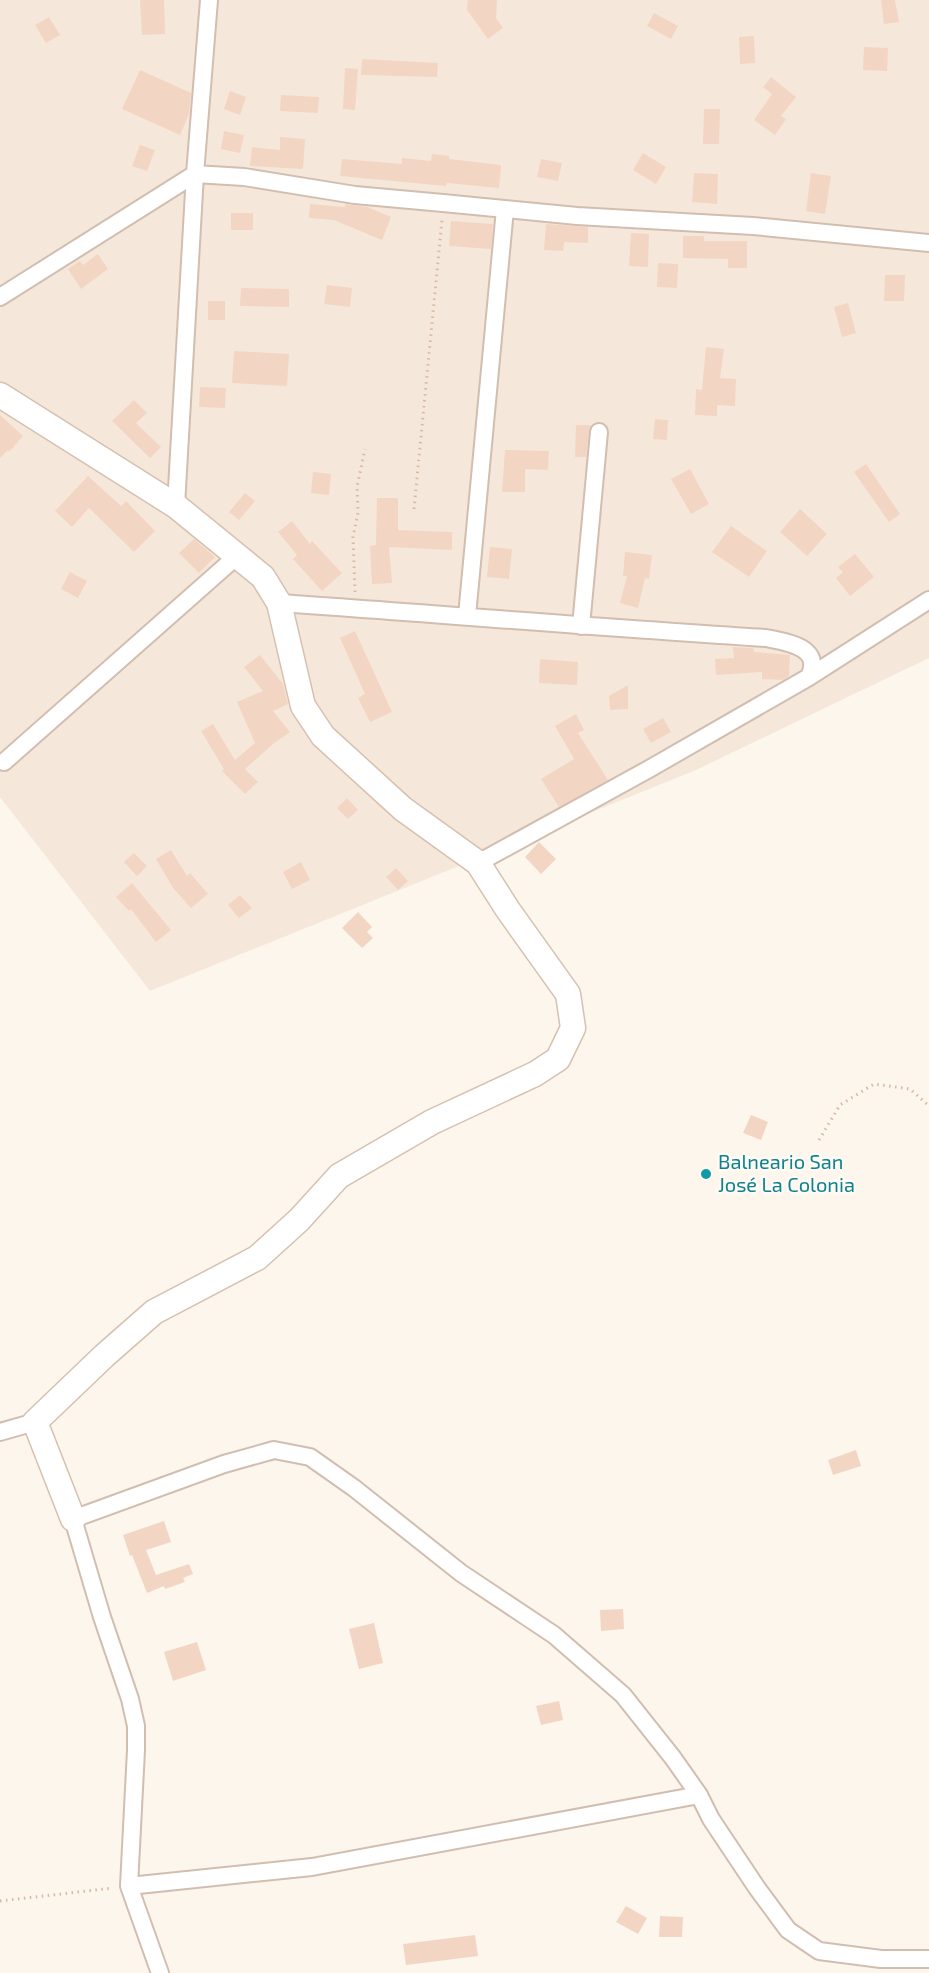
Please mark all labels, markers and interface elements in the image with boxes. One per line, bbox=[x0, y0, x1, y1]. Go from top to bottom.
place label: Balneario San José La Colonia bbox=[718, 1149, 855, 1196]
marker: Balneario San José La Colonia bbox=[699, 1167, 713, 1181]

